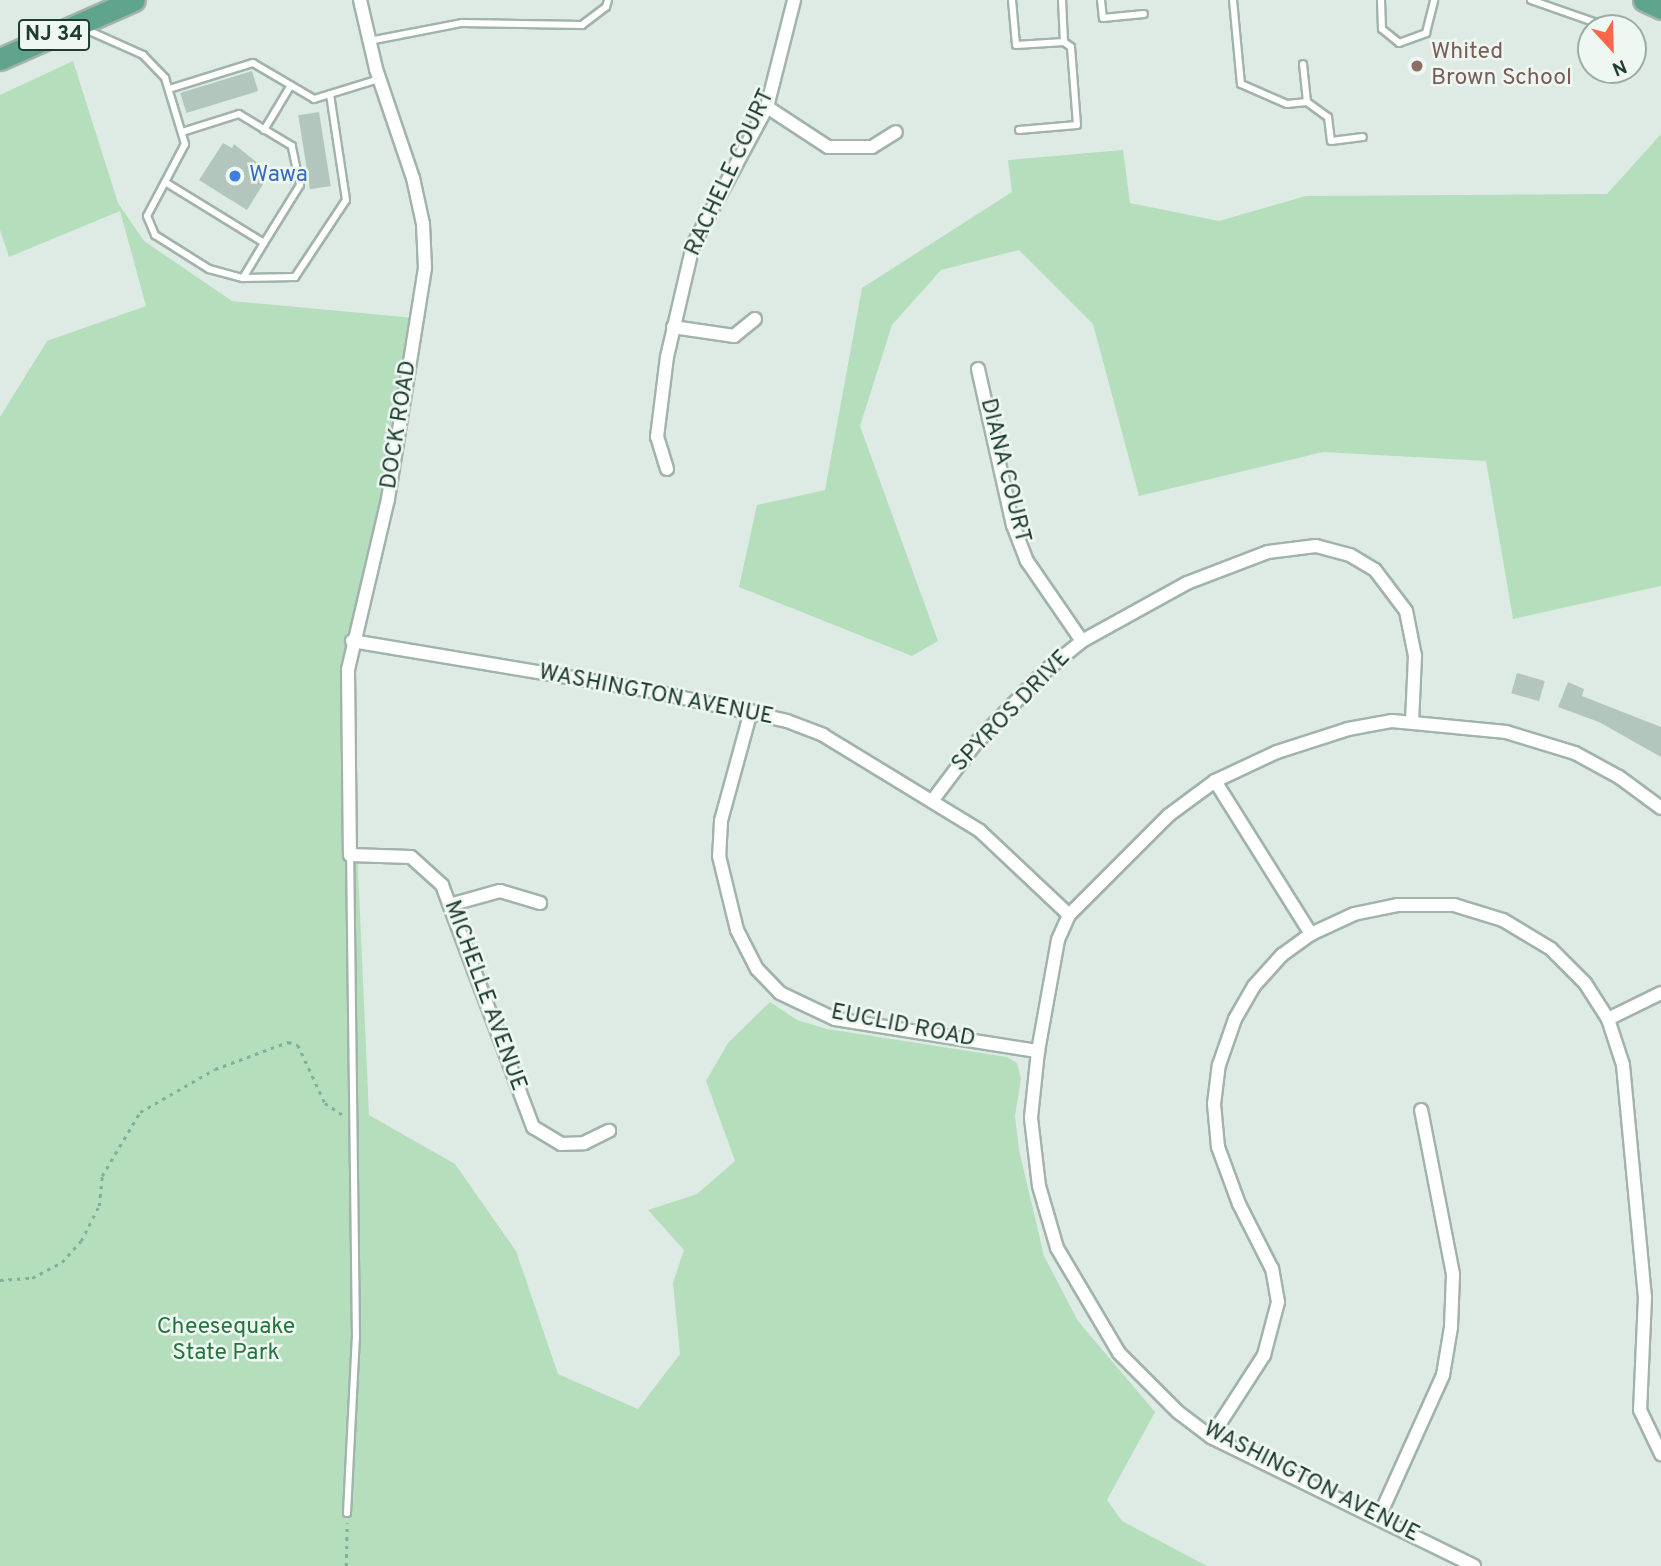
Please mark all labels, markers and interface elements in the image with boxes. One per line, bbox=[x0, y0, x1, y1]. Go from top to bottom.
north arrow bbox=[1577, 14, 1647, 84]
road number: NJ 34 bbox=[17, 18, 91, 52]
place label: Whited Brown School bbox=[1431, 39, 1572, 93]
text: N bbox=[1608, 53, 1630, 80]
marker: Whited Brown School bbox=[1409, 58, 1425, 74]
street label: RACHELE COURT bbox=[680, 85, 782, 261]
place label: Wawa bbox=[249, 162, 308, 190]
marker: Wawa bbox=[227, 168, 243, 184]
street label: DOCK ROAD bbox=[376, 359, 424, 491]
street label: DIANA COURT bbox=[973, 395, 1035, 547]
street label: SPYROS DRIVE bbox=[947, 645, 1077, 779]
street label: WASHINGTON AVENUE bbox=[536, 660, 776, 732]
street label: MICHELLE AVENUE bbox=[437, 896, 531, 1096]
street label: EUCLID ROAD bbox=[828, 999, 978, 1055]
park label: Cheesequake State Park bbox=[157, 1314, 295, 1368]
street label: WASHINGTON AVENUE bbox=[1198, 1416, 1424, 1550]

